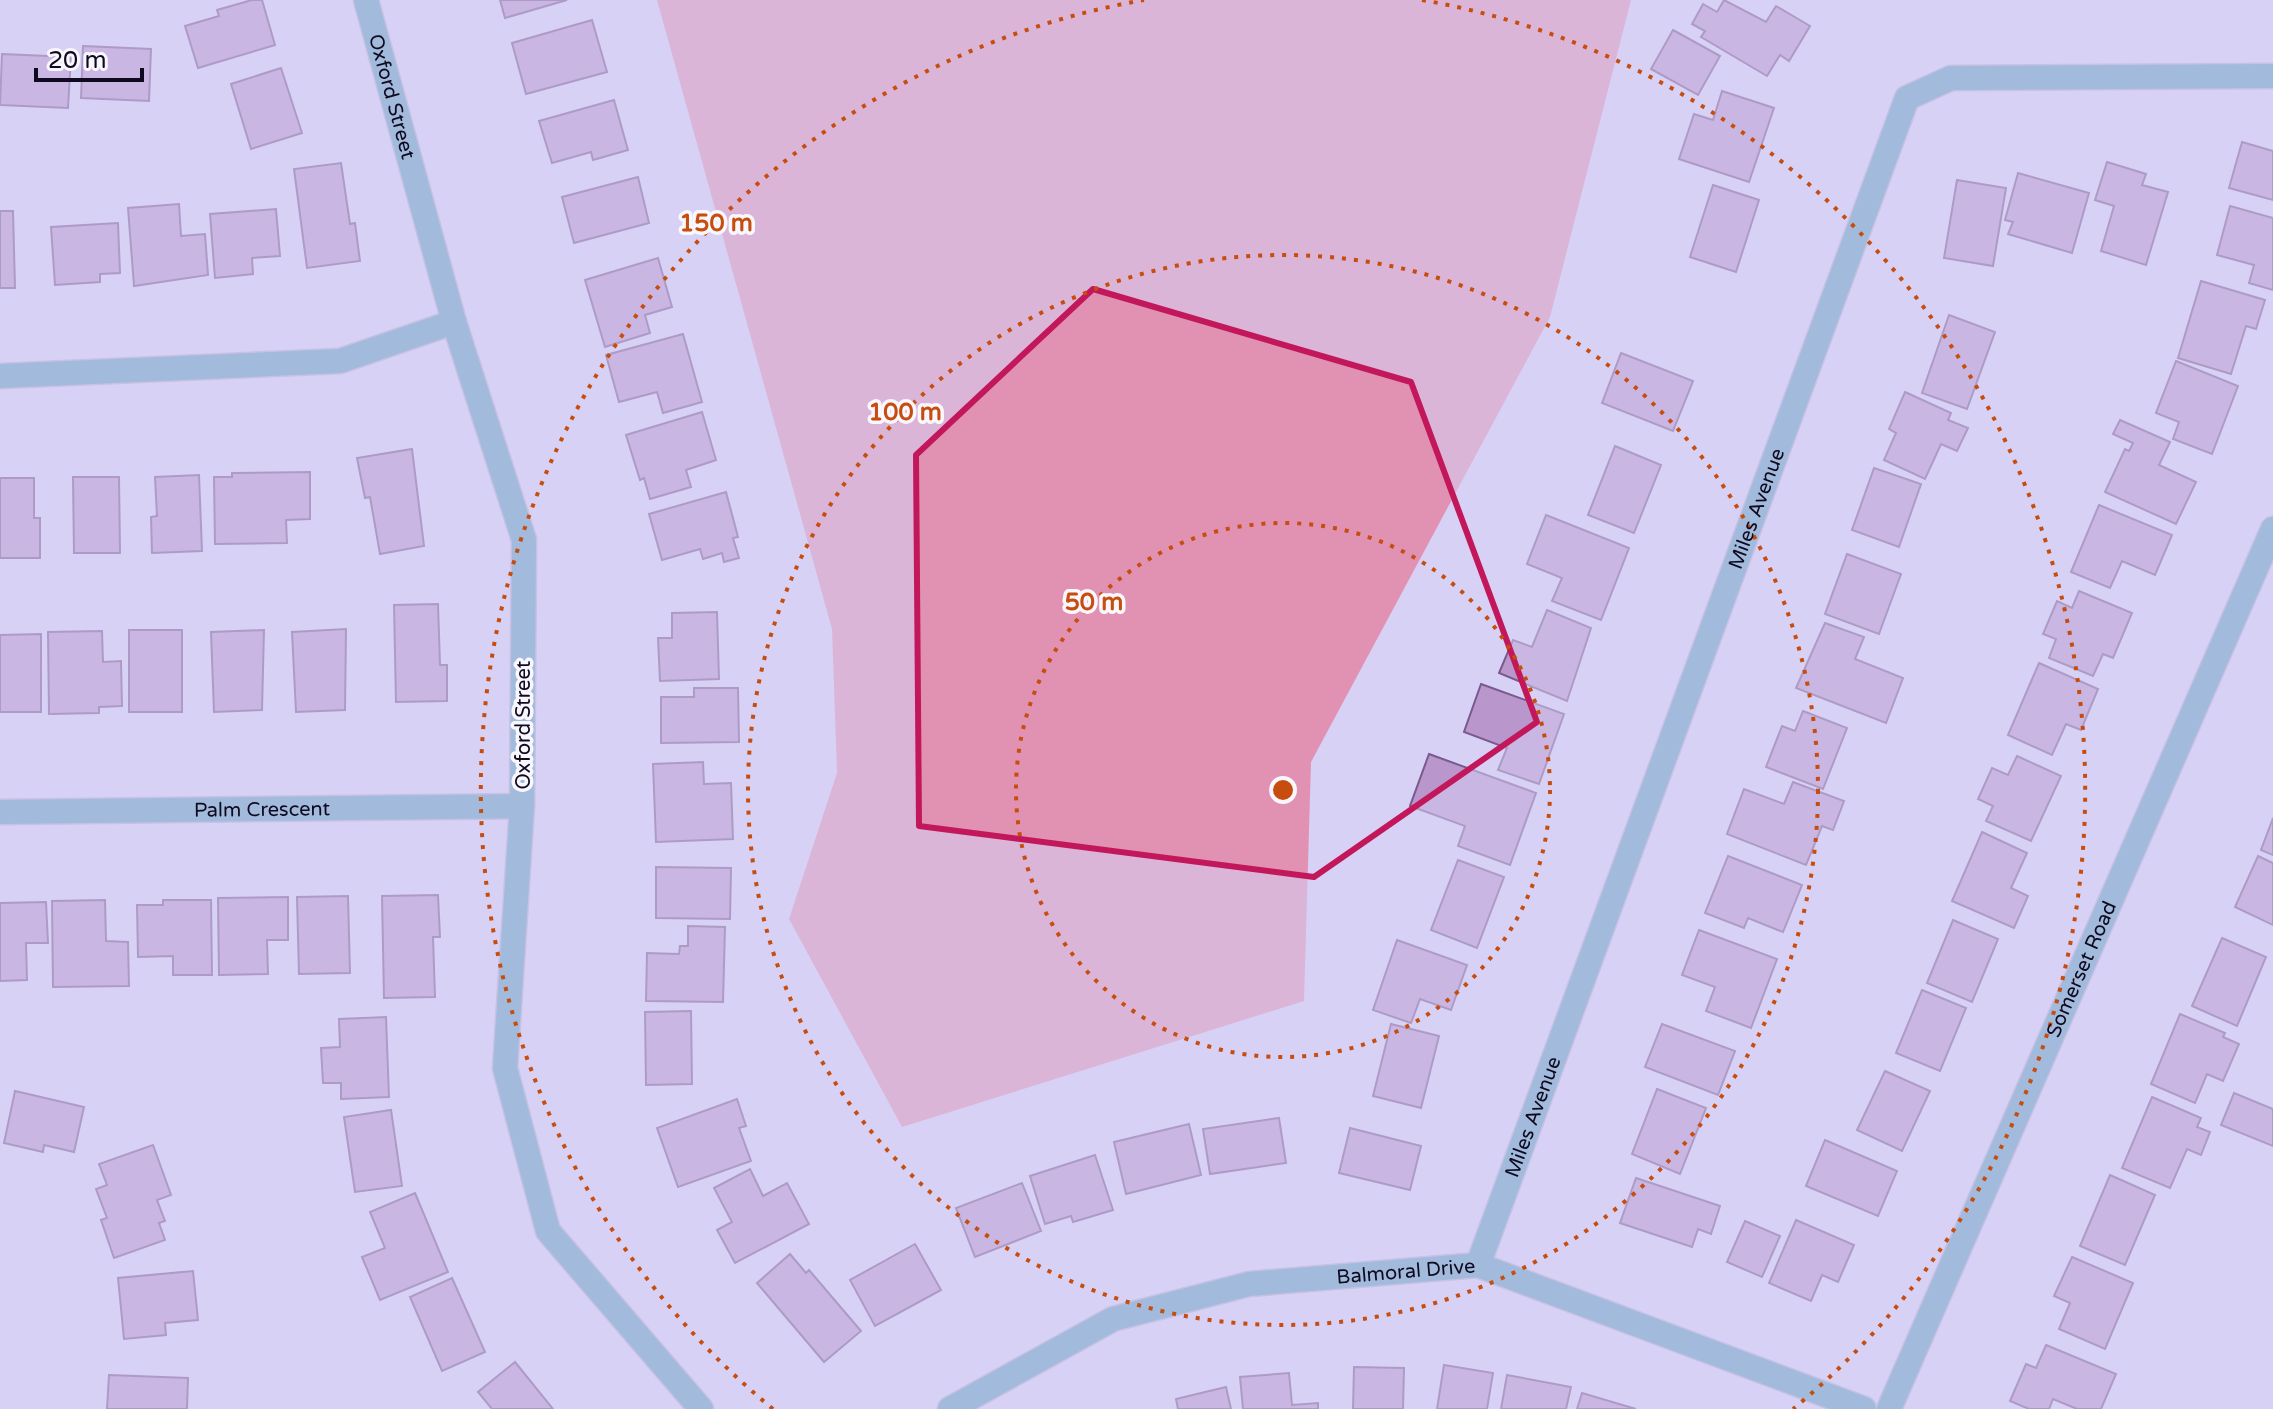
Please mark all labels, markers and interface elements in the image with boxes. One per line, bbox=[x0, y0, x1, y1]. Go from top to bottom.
street label: Oxford Street bbox=[363, 31, 420, 162]
scale bar bbox=[36, 32, 142, 82]
text: 20 m bbox=[48, 46, 106, 75]
text: 150 m bbox=[679, 209, 753, 238]
text: 100 m bbox=[868, 398, 942, 427]
street label: Miles Avenue bbox=[1724, 445, 1790, 573]
text: 50 m bbox=[1065, 588, 1123, 617]
street label: Oxford Street bbox=[512, 660, 536, 789]
centre of rings bbox=[1269, 776, 1297, 804]
street label: Palm Crescent bbox=[194, 797, 331, 823]
street label: Somerset Road bbox=[2042, 898, 2122, 1041]
street label: Miles Avenue bbox=[1500, 1053, 1567, 1181]
street label: Balmoral Drive bbox=[1336, 1254, 1476, 1290]

